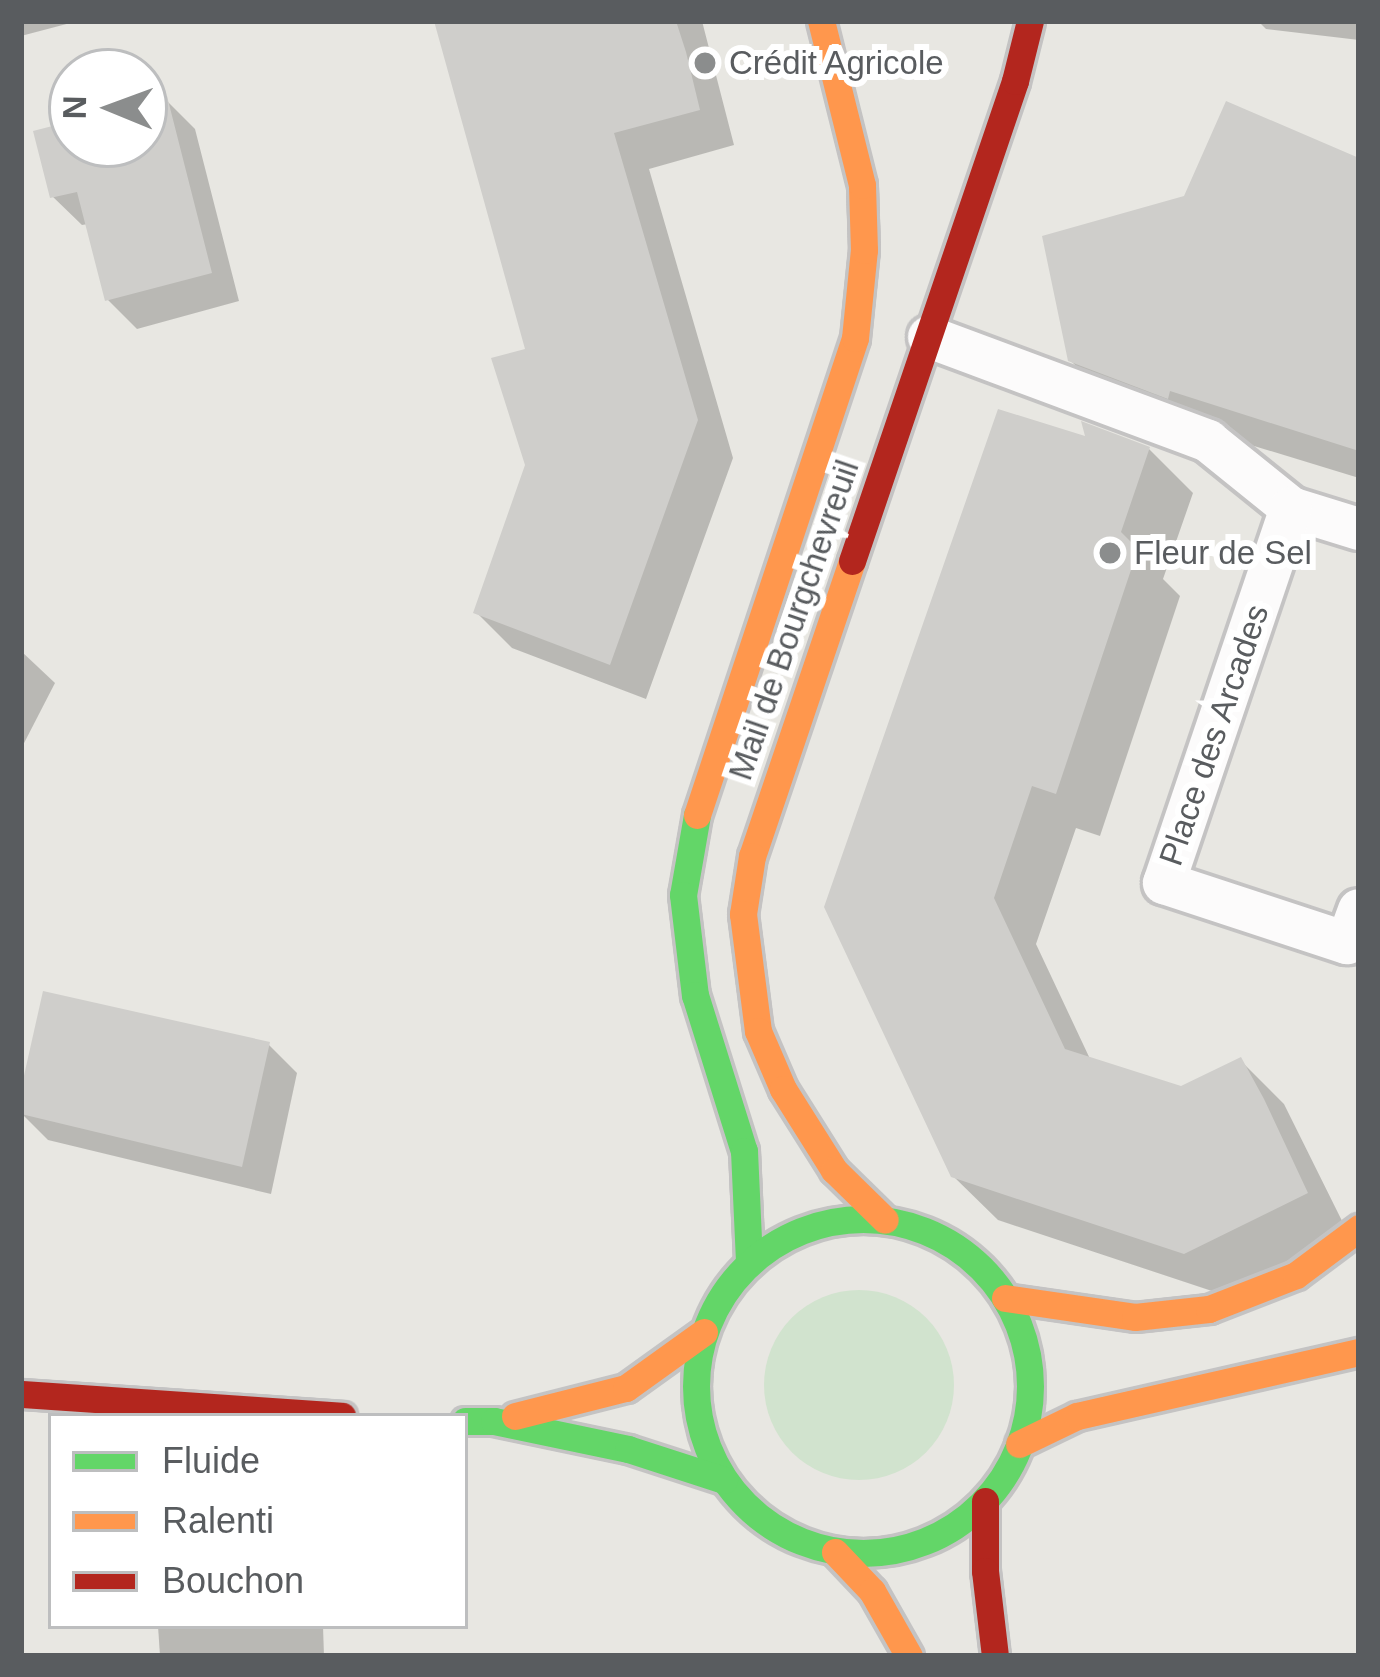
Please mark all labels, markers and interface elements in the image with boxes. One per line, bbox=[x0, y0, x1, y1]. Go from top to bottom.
place label: Crédit Agricole bbox=[729, 43, 945, 83]
north arrow bbox=[48, 48, 168, 168]
marker: Crédit Agricole bbox=[692, 50, 718, 76]
text: N bbox=[56, 95, 93, 120]
street label: Mail de Bourgchevreuil bbox=[721, 455, 867, 785]
place label: Fleur de Sel bbox=[1134, 533, 1312, 573]
marker: Fleur de Sel bbox=[1097, 540, 1123, 566]
street label: Place des Arcades bbox=[1150, 598, 1278, 872]
legend bbox=[48, 1413, 468, 1629]
text: Fluide bbox=[162, 1440, 260, 1481]
text: Ralenti bbox=[162, 1500, 274, 1541]
text: Bouchon bbox=[162, 1560, 304, 1601]

